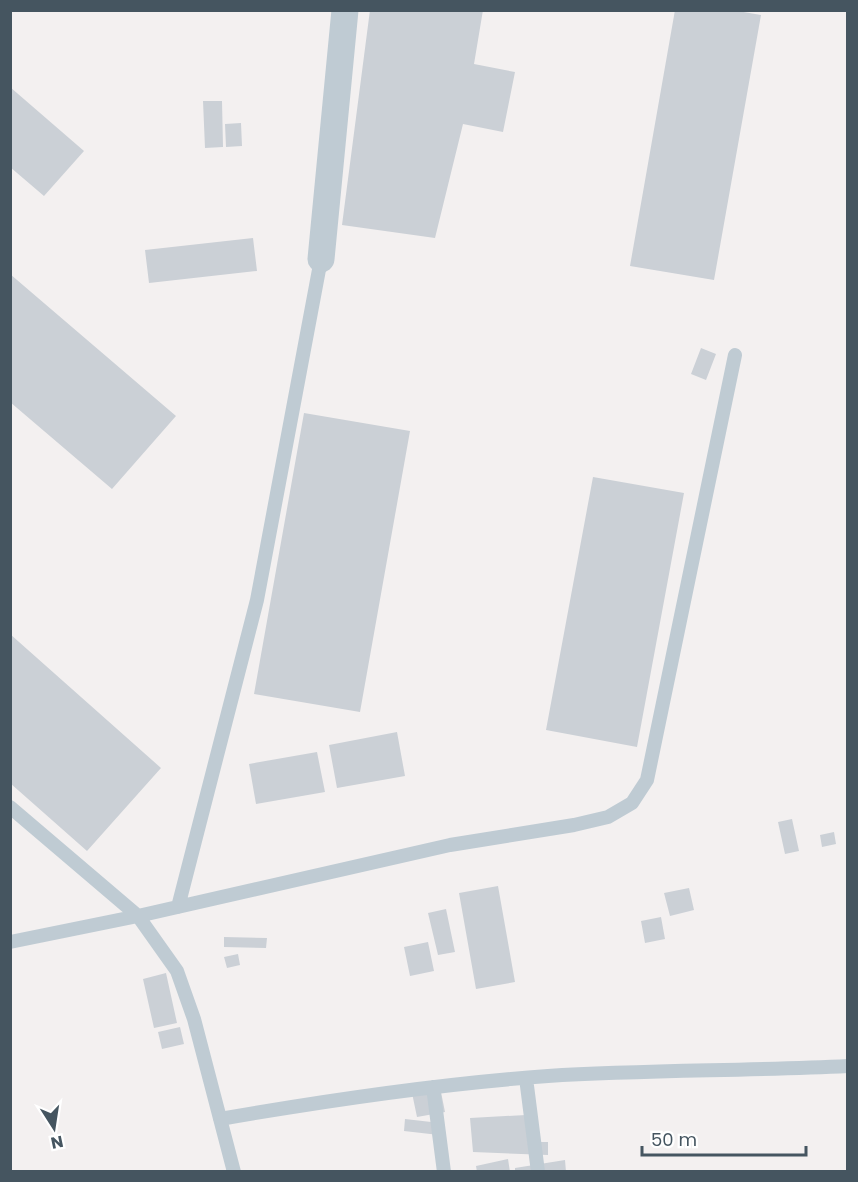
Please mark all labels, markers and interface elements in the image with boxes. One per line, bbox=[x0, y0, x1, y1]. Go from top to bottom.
north arrow bbox=[24, 1098, 84, 1158]
scale bar bbox=[642, 1119, 806, 1157]
text: 50 m bbox=[651, 1127, 697, 1152]
text: N bbox=[49, 1130, 65, 1155]

